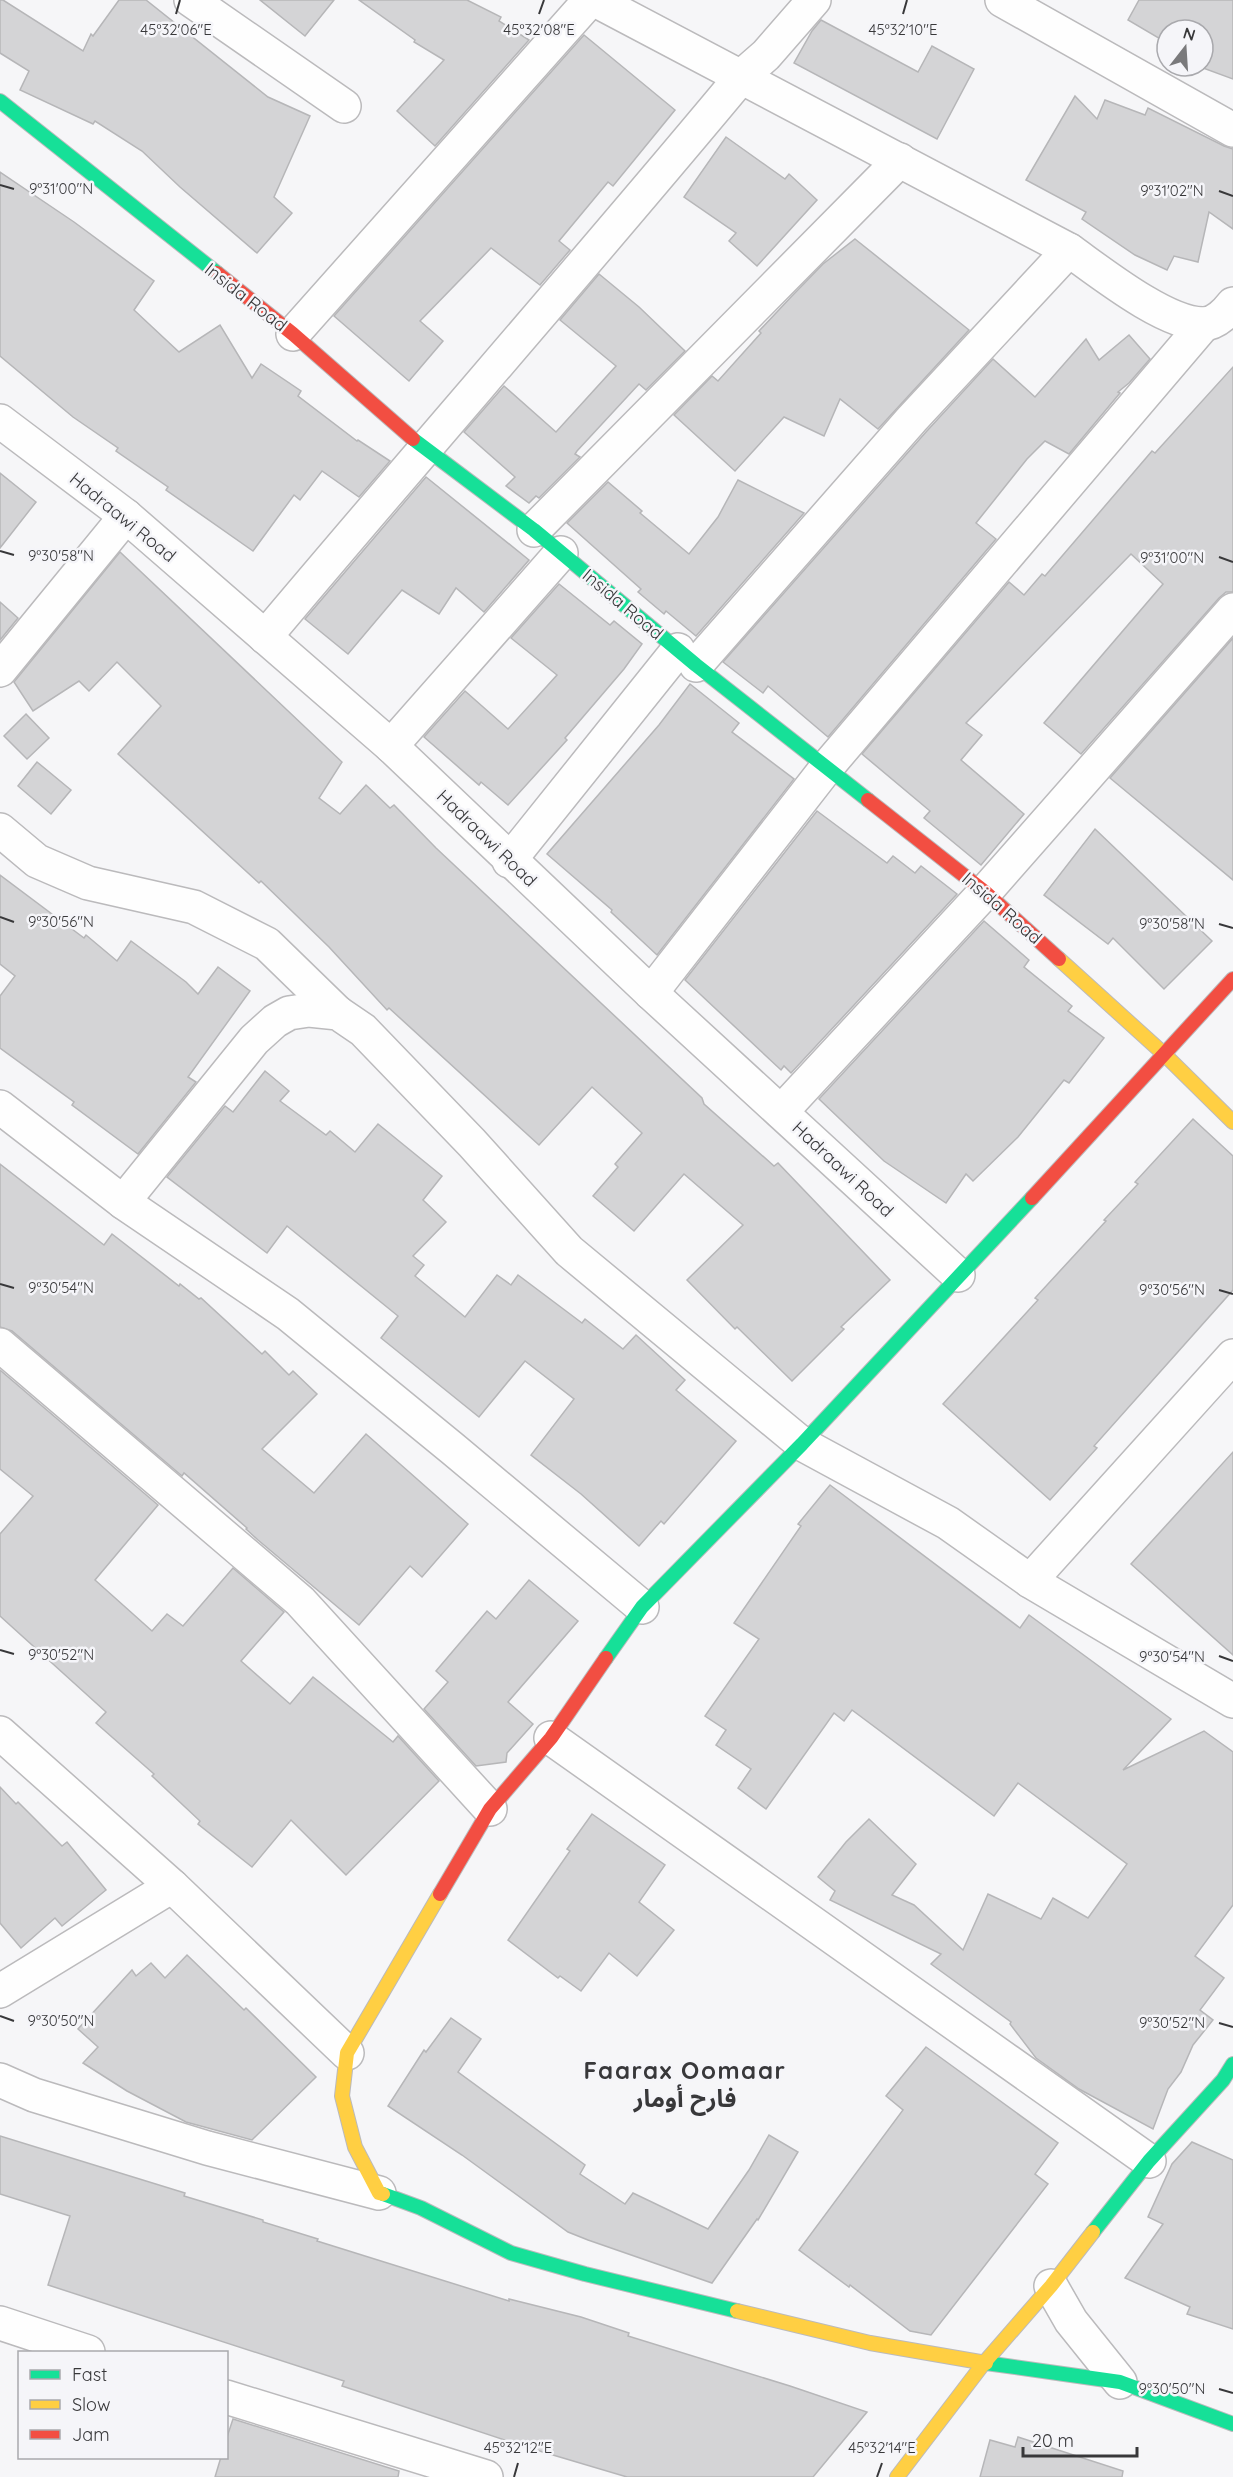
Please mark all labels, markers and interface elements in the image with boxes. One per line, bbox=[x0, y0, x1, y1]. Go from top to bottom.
north arrow bbox=[1155, 18, 1215, 78]
text: 45°32'06"E bbox=[140, 20, 212, 39]
text: 45°32'08"E bbox=[503, 20, 575, 39]
text: 45°32'10"E bbox=[869, 20, 937, 39]
text: N bbox=[1181, 22, 1198, 45]
text: 9°31'00"N bbox=[29, 179, 93, 198]
text: 9°31'02"N bbox=[1140, 181, 1204, 200]
street label: Insida Road bbox=[200, 258, 292, 336]
street label: Hadraawi Road bbox=[65, 467, 181, 567]
text: 9°30'58"N bbox=[28, 546, 94, 565]
text: 9°31'00"N bbox=[1140, 548, 1204, 567]
street label: Insida Road bbox=[578, 564, 668, 644]
street label: Hadraawi Road bbox=[432, 784, 542, 892]
street label: Insida Road bbox=[957, 867, 1047, 949]
text: 9°30'56"N bbox=[28, 912, 94, 931]
text: 9°30'58"N bbox=[1139, 914, 1205, 933]
street label: Hadraawi Road bbox=[787, 1116, 899, 1222]
text: 9°30'54"N bbox=[28, 1278, 94, 1297]
text: 9°30'56"N bbox=[1139, 1280, 1205, 1299]
text: 9°30'52"N bbox=[28, 1645, 94, 1664]
text: 9°30'54"N bbox=[1139, 1647, 1205, 1666]
text: 9°30'50"N bbox=[28, 2011, 94, 2030]
text: 9°30'52"N bbox=[1139, 2013, 1205, 2032]
district label: Faarax Oomaar فارح أومار bbox=[584, 2055, 786, 2116]
legend bbox=[18, 2351, 228, 2459]
text: Fast bbox=[72, 2363, 107, 2386]
text: 9°30'50"N bbox=[1139, 2379, 1205, 2398]
text: Slow bbox=[72, 2393, 110, 2416]
scale bar bbox=[1023, 2420, 1137, 2458]
text: Jam bbox=[72, 2423, 110, 2446]
text: 20 m bbox=[1032, 2429, 1074, 2452]
text: 45°32'12"E bbox=[484, 2438, 552, 2457]
text: 45°32'14"E bbox=[848, 2438, 916, 2457]

